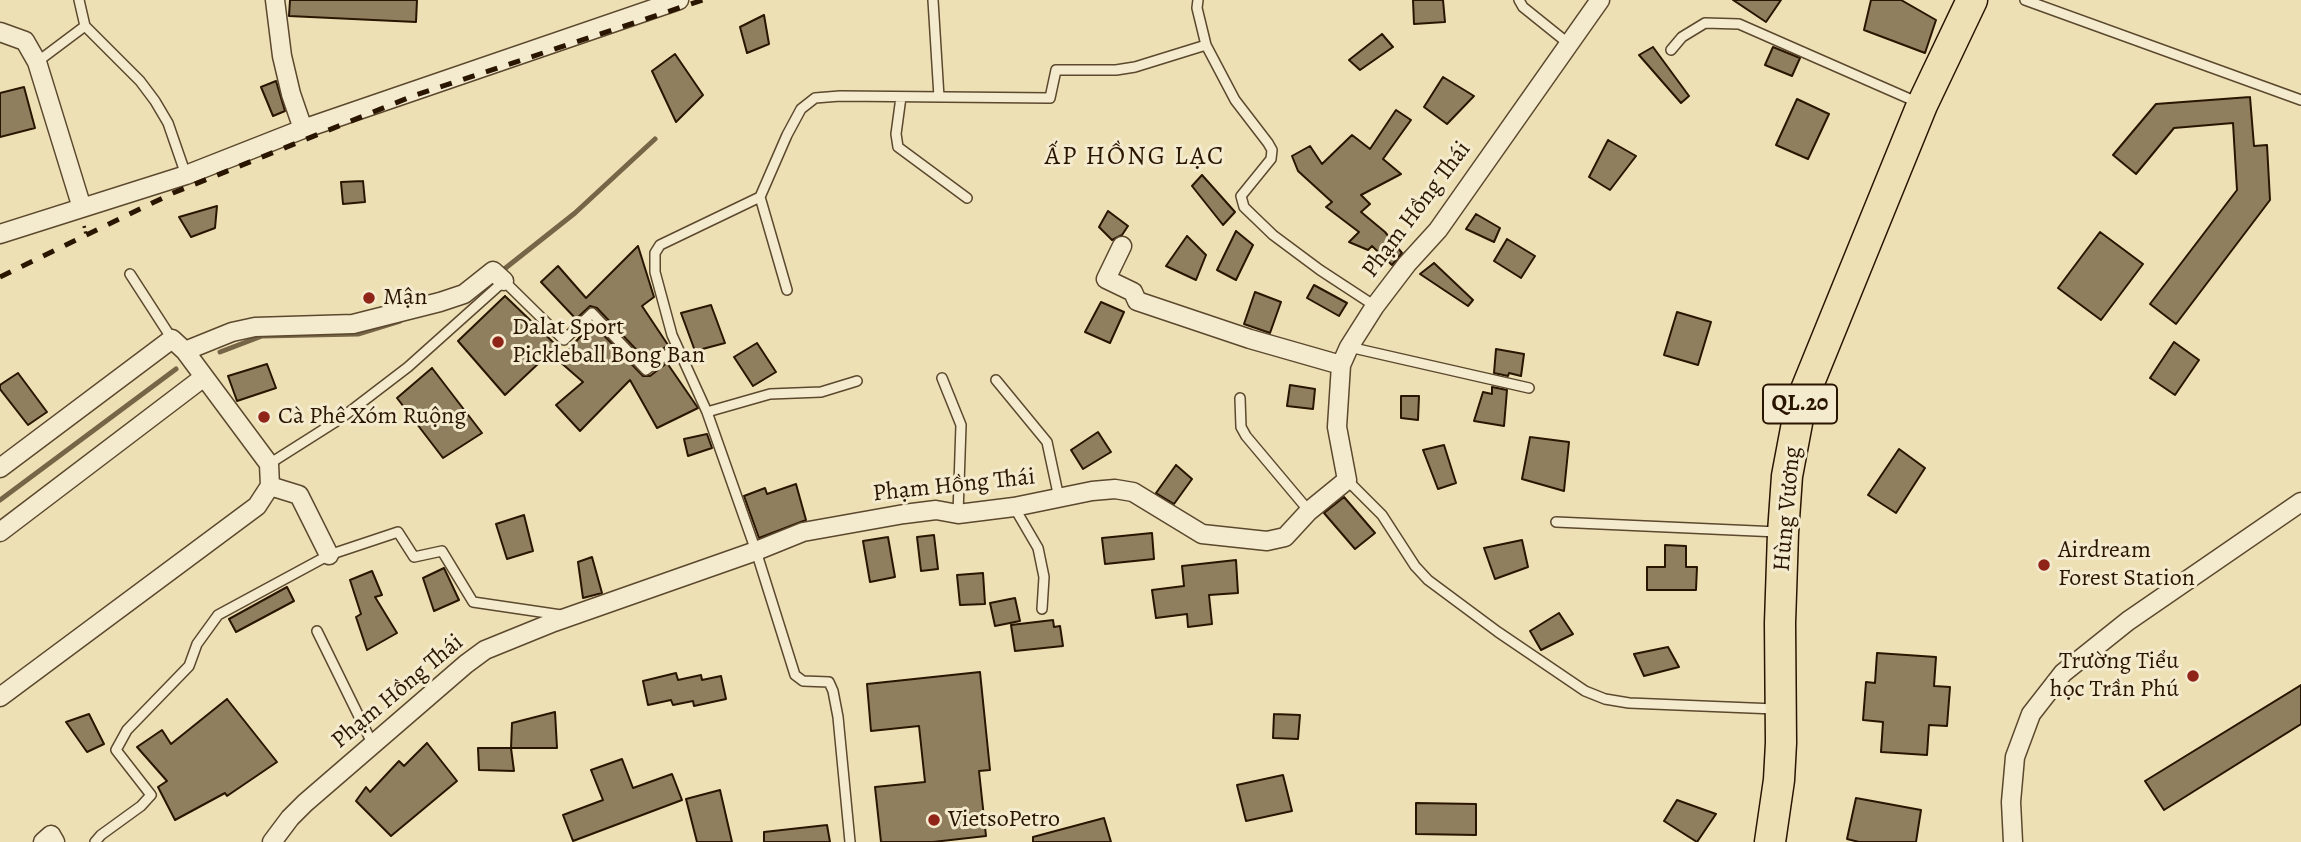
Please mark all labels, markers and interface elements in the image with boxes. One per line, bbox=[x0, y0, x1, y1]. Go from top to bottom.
street label: Phạm Hồng Thái bbox=[1356, 136, 1478, 284]
district label: ẤP HỒNG LẠC bbox=[1046, 142, 1224, 174]
place label: Mận bbox=[383, 284, 427, 312]
marker: Mận bbox=[361, 290, 377, 306]
place label: Dalat Sport Pickleball Bong Ban bbox=[512, 314, 705, 370]
marker: Dalat Sport Pickleball Bong Ban bbox=[490, 334, 506, 350]
road number: QL.20 bbox=[1763, 384, 1837, 424]
place label: Cà Phê Xóm Ruộng bbox=[278, 403, 466, 431]
marker: Cà Phê Xóm Ruộng bbox=[256, 409, 272, 425]
street label: Hùng Vương bbox=[1768, 445, 1808, 573]
street label: Phạm Hồng Thái bbox=[871, 463, 1037, 509]
place label: Airdream Forest Station bbox=[2058, 537, 2195, 593]
marker: Airdream Forest Station bbox=[2036, 557, 2052, 573]
street label: Phạm Hồng Thái bbox=[326, 629, 470, 755]
place label: Trường Tiểu học Trần Phú bbox=[2050, 648, 2179, 704]
marker: Trường Tiểu học Trần Phú bbox=[2185, 668, 2201, 684]
place label: VietsoPetro bbox=[948, 806, 1060, 834]
marker: VietsoPetro bbox=[926, 812, 942, 828]

